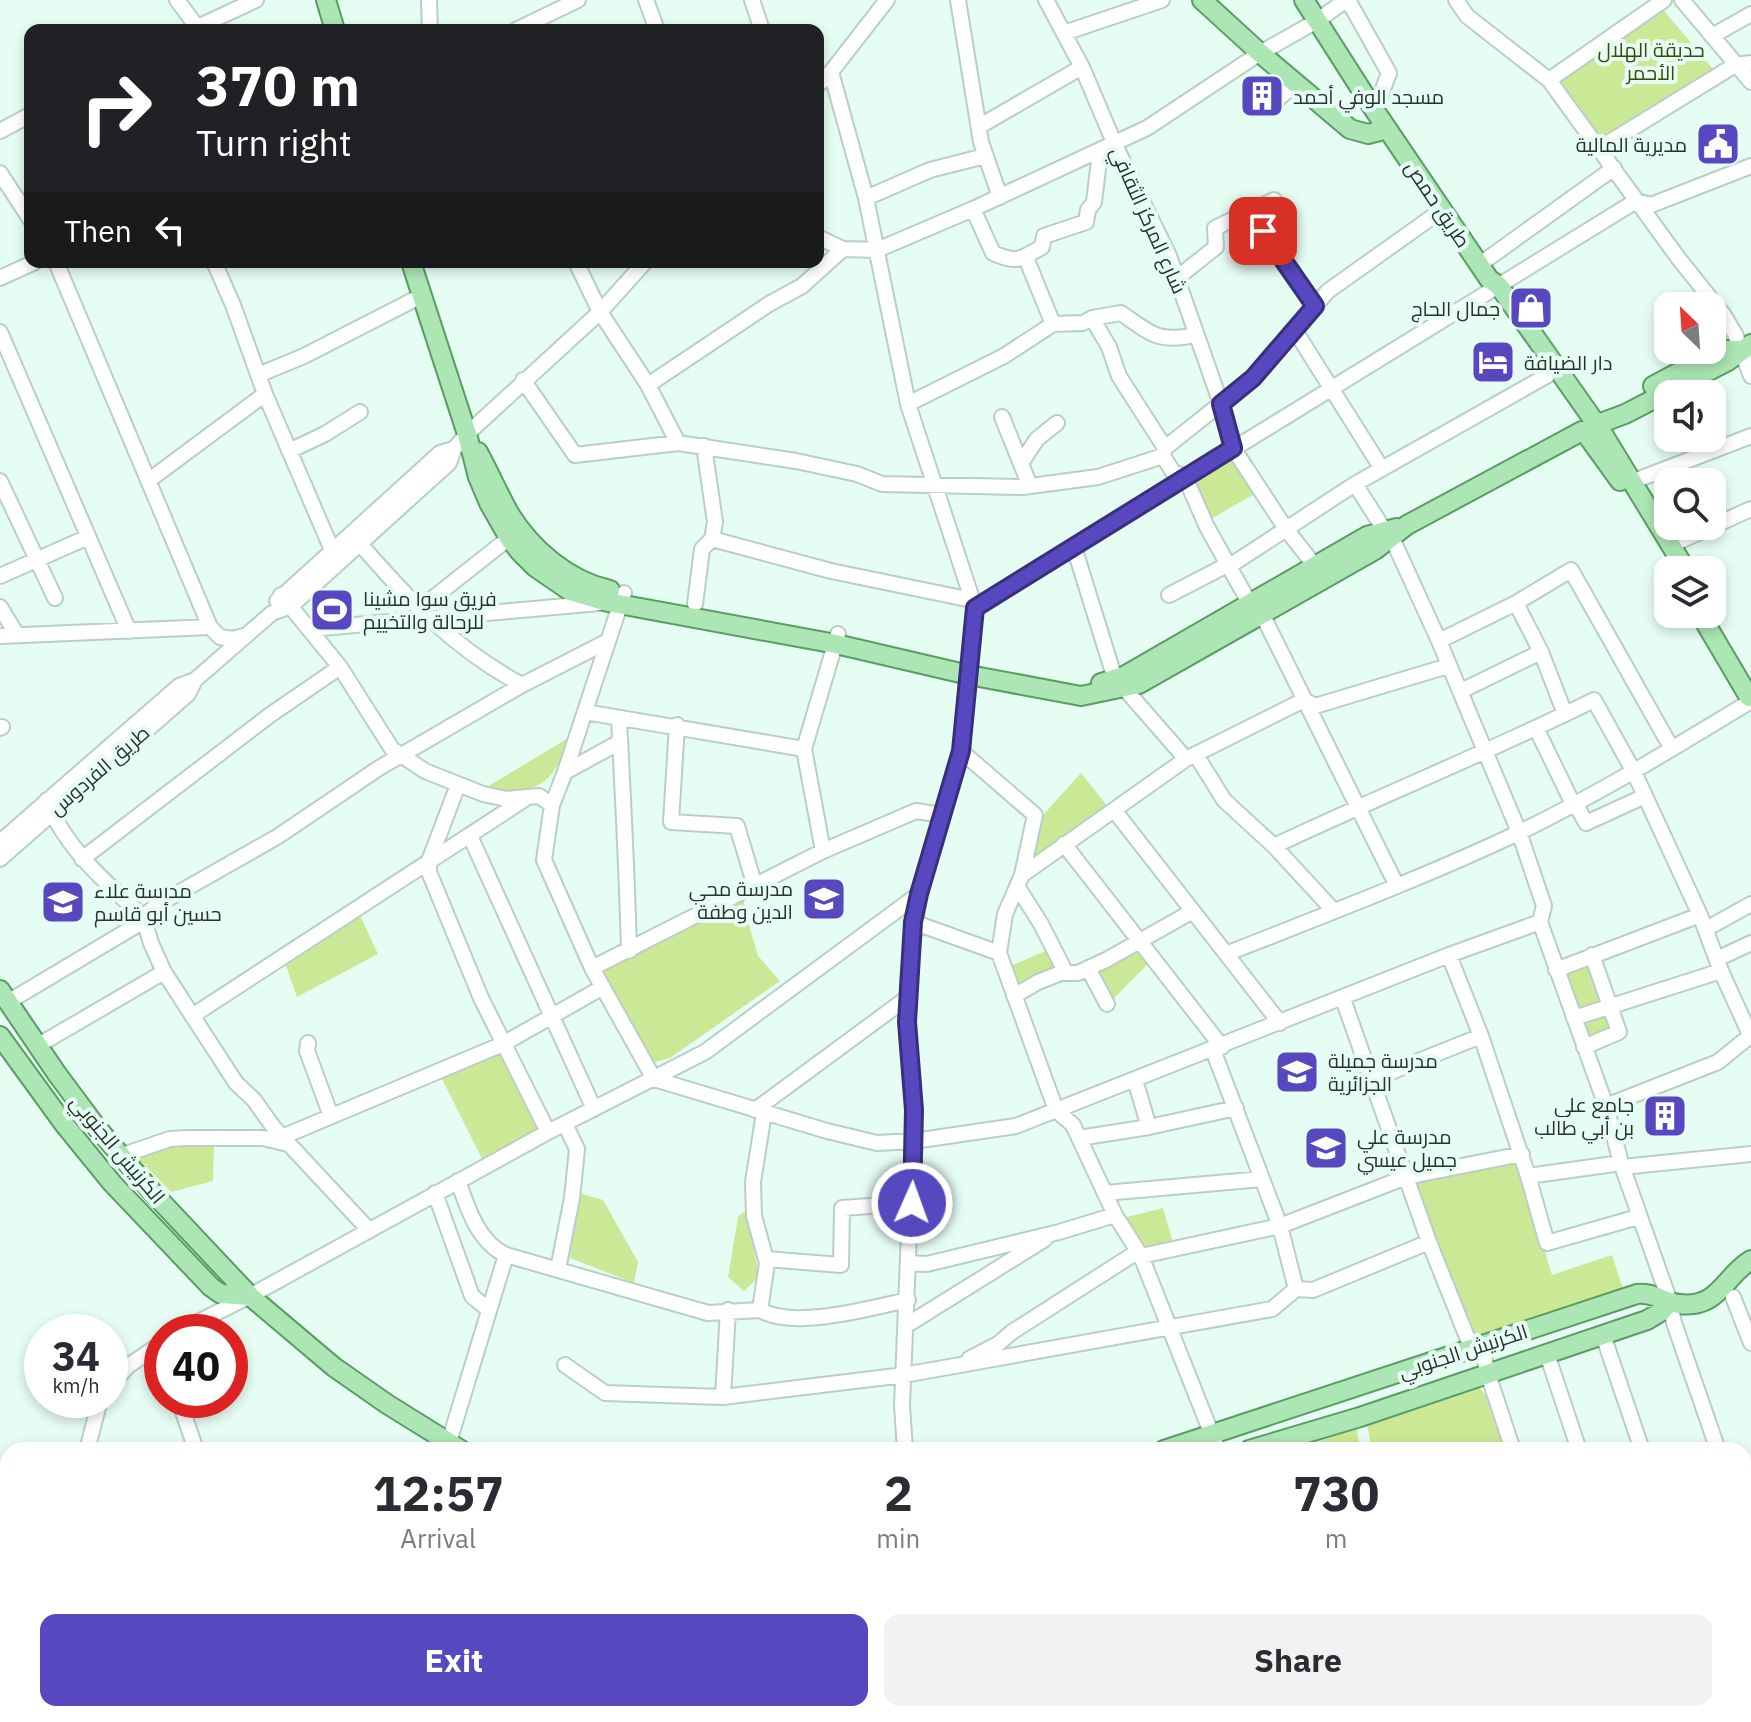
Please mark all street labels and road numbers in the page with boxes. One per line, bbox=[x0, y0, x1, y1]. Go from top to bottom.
street label: شارع المركز الثقافي bbox=[1102, 142, 1194, 299]
street label: طريق حمص bbox=[1399, 155, 1477, 253]
street label: طريق الفردوس bbox=[43, 719, 155, 821]
street label: الكرنيش الجنوبي bbox=[62, 1089, 172, 1211]
street label: الكرنيش الجنوبي bbox=[1395, 1317, 1532, 1387]

